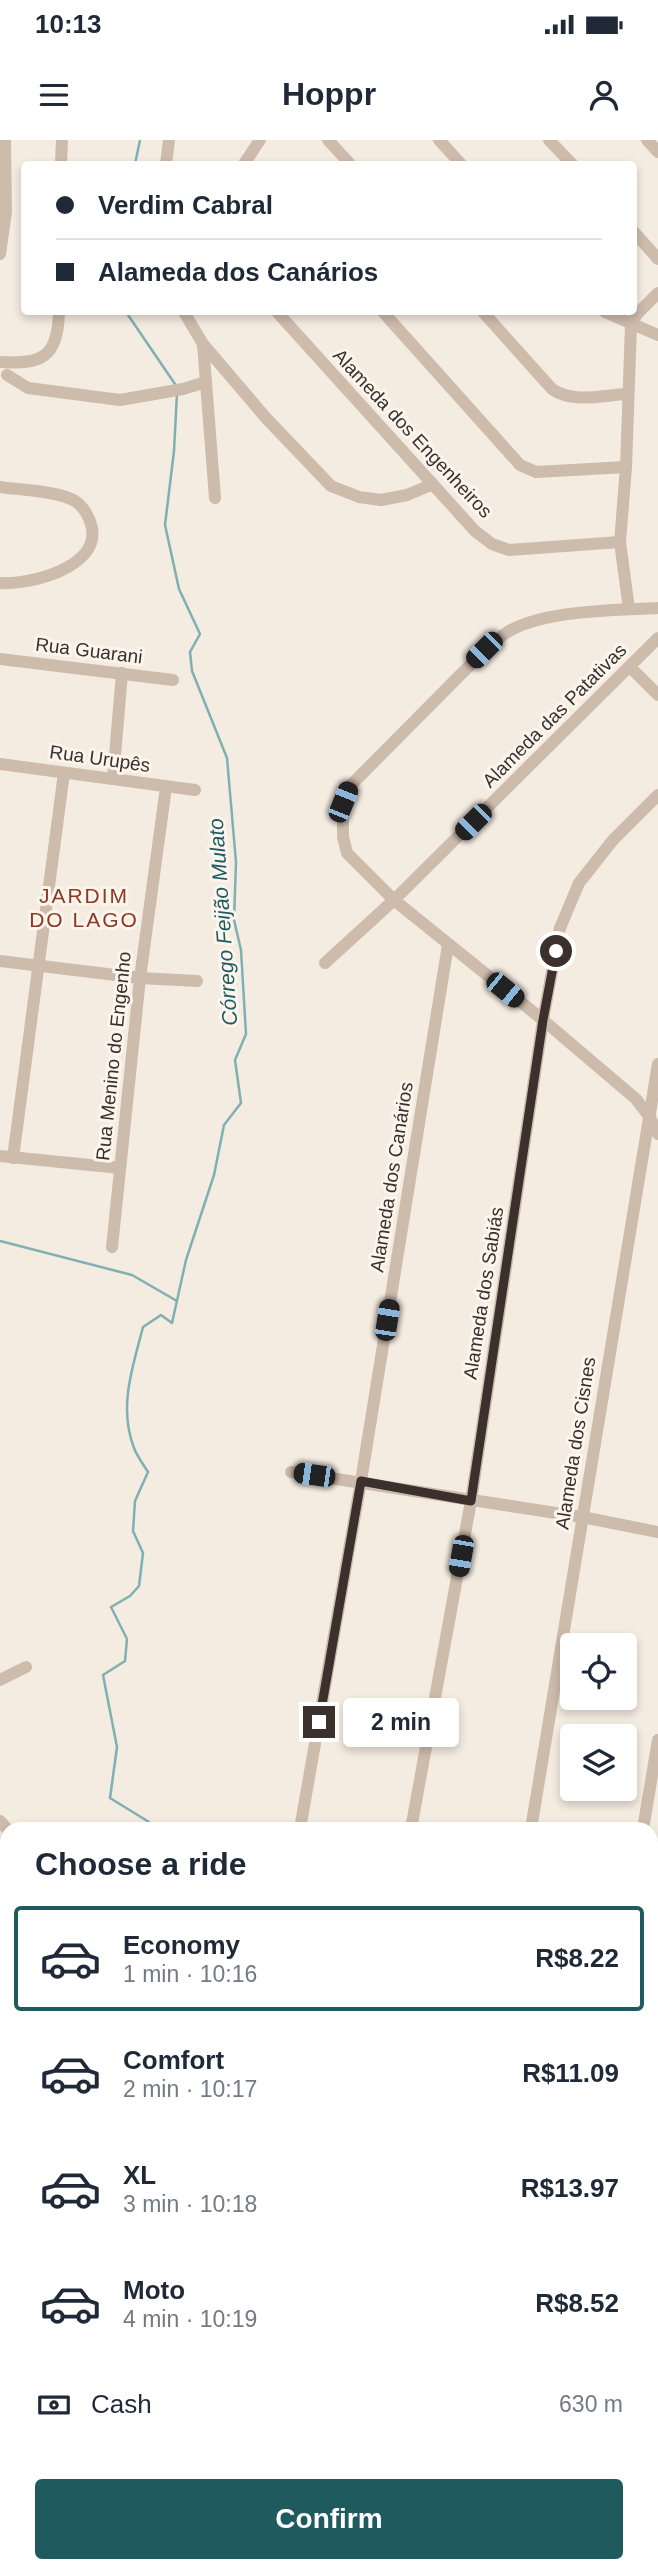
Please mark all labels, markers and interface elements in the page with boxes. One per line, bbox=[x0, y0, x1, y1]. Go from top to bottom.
text: 10:13 bbox=[35, 9, 102, 39]
icon: menu bbox=[35, 76, 73, 114]
text: Hoppr bbox=[282, 76, 376, 112]
icon: person bbox=[585, 76, 623, 114]
text: Verdim Cabral bbox=[98, 190, 273, 220]
text: Alameda dos Canários bbox=[98, 257, 378, 287]
street label: Alameda dos Engenheiros bbox=[329, 345, 496, 522]
car bbox=[462, 628, 507, 672]
street label: Rua Guarani bbox=[34, 634, 144, 667]
street label: Alameda das Patativas bbox=[478, 639, 630, 791]
street label: Rua Urupês bbox=[48, 741, 152, 776]
car bbox=[326, 779, 361, 825]
car bbox=[451, 800, 496, 844]
water label: Córrego Feijão Mulato bbox=[204, 817, 241, 1026]
district label: JARDIM DO LAGO bbox=[29, 884, 139, 931]
route start bbox=[540, 935, 572, 967]
street label: Rua Menino do Engenho bbox=[92, 950, 135, 1162]
car bbox=[483, 969, 528, 1011]
street label: Alameda dos Canários bbox=[366, 1081, 417, 1274]
street label: Alameda dos Sabiás bbox=[459, 1205, 507, 1381]
car bbox=[374, 1298, 401, 1342]
street label: Alameda dos Cisnes bbox=[551, 1355, 599, 1531]
car bbox=[292, 1462, 337, 1488]
car bbox=[448, 1533, 475, 1579]
map controls bbox=[560, 1633, 637, 1801]
button: locate bbox=[560, 1633, 637, 1710]
callout: 2 min bbox=[344, 1698, 459, 1746]
route end bbox=[303, 1706, 335, 1738]
text: 2 min bbox=[371, 1709, 431, 1735]
button: layers bbox=[560, 1724, 637, 1801]
text: Choose a ride bbox=[35, 1846, 247, 1882]
icon: car bbox=[39, 1927, 102, 1990]
text: Economy bbox=[123, 1930, 240, 1960]
text: R$8.22 bbox=[535, 1943, 619, 1973]
text: 1 min · 10:16 bbox=[123, 1961, 257, 1987]
icon: car bbox=[39, 2042, 102, 2105]
text: Comfort bbox=[123, 2045, 224, 2075]
text: R$11.09 bbox=[522, 2058, 619, 2088]
text: 2 min · 10:17 bbox=[123, 2076, 257, 2102]
icon: car bbox=[39, 2157, 102, 2220]
text: XL bbox=[123, 2160, 156, 2190]
text: R$13.97 bbox=[521, 2173, 619, 2203]
text: 3 min · 10:18 bbox=[123, 2191, 257, 2217]
icon: car bbox=[39, 2272, 102, 2335]
text: Moto bbox=[123, 2275, 185, 2305]
text: R$8.52 bbox=[535, 2288, 619, 2318]
text: 4 min · 10:19 bbox=[123, 2306, 257, 2332]
icon: cash bbox=[35, 2386, 73, 2424]
text: Cash bbox=[91, 2389, 152, 2419]
text: 630 m bbox=[559, 2391, 623, 2417]
button: Confirm bbox=[35, 2479, 623, 2559]

